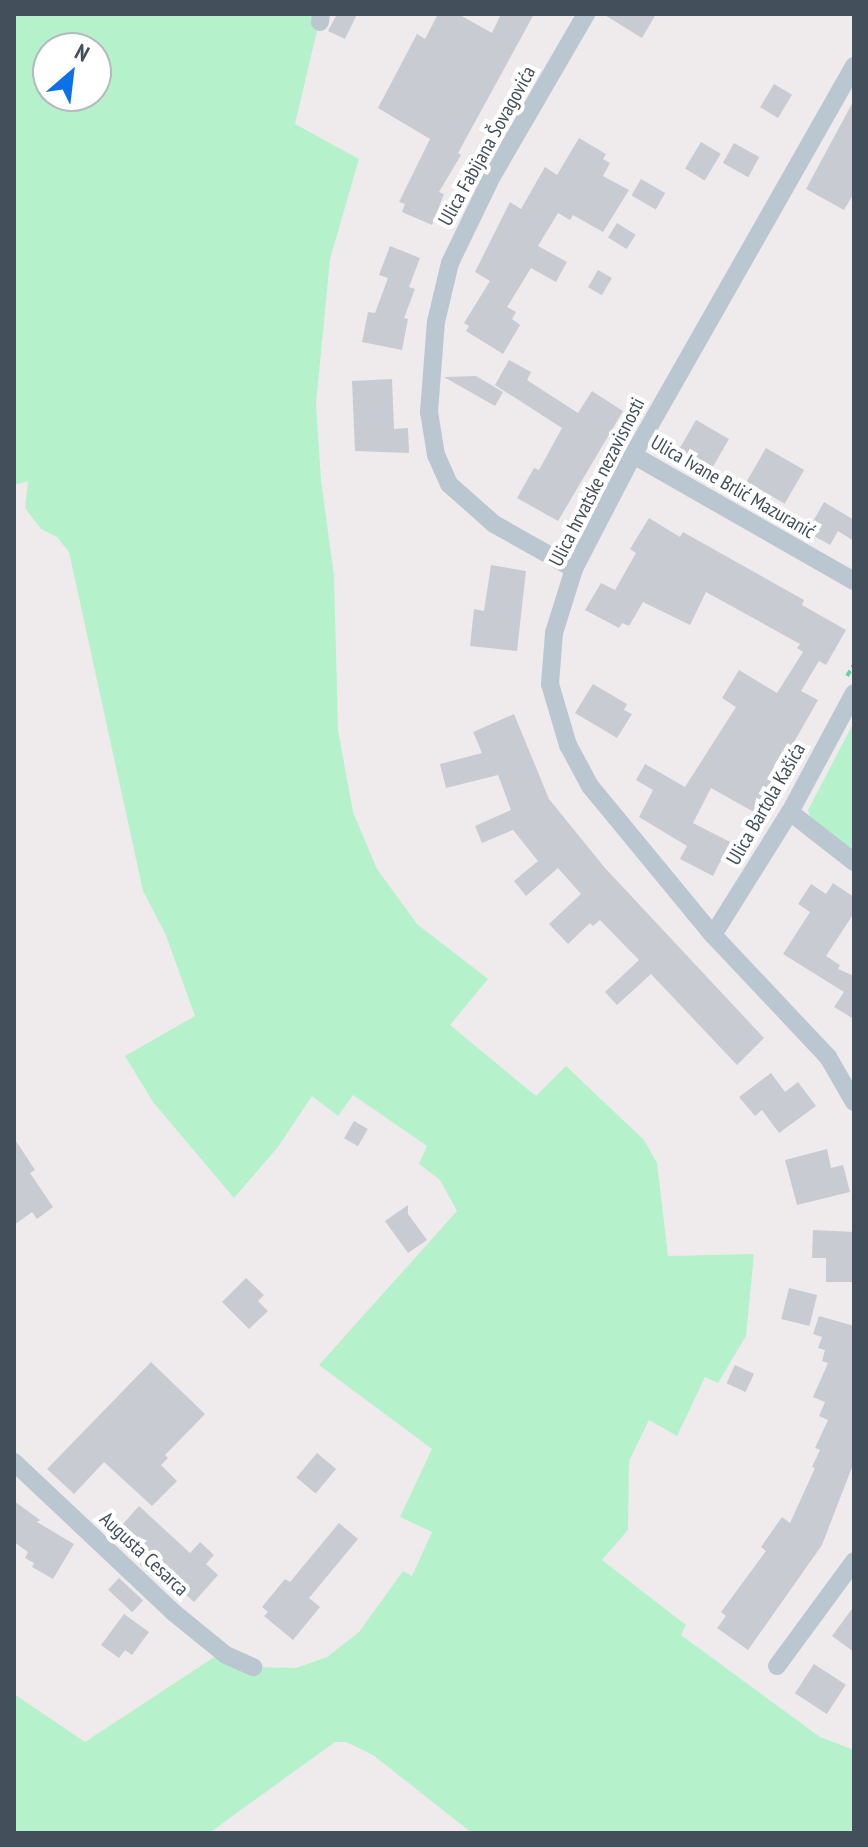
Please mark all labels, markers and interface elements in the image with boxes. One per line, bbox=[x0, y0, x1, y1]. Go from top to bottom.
north arrow bbox=[32, 32, 112, 112]
text: N bbox=[70, 37, 94, 68]
street label: Ulica Fabijana Šovagovića bbox=[433, 62, 541, 230]
street label: Ulica hrvatske nezavisnosti bbox=[544, 394, 650, 570]
street label: Ulica Ivane Brlić Mazuranić bbox=[646, 430, 820, 544]
street label: Ulica Bartola Kašića bbox=[721, 739, 811, 869]
street label: Augusta Cesarca bbox=[95, 1507, 193, 1601]

